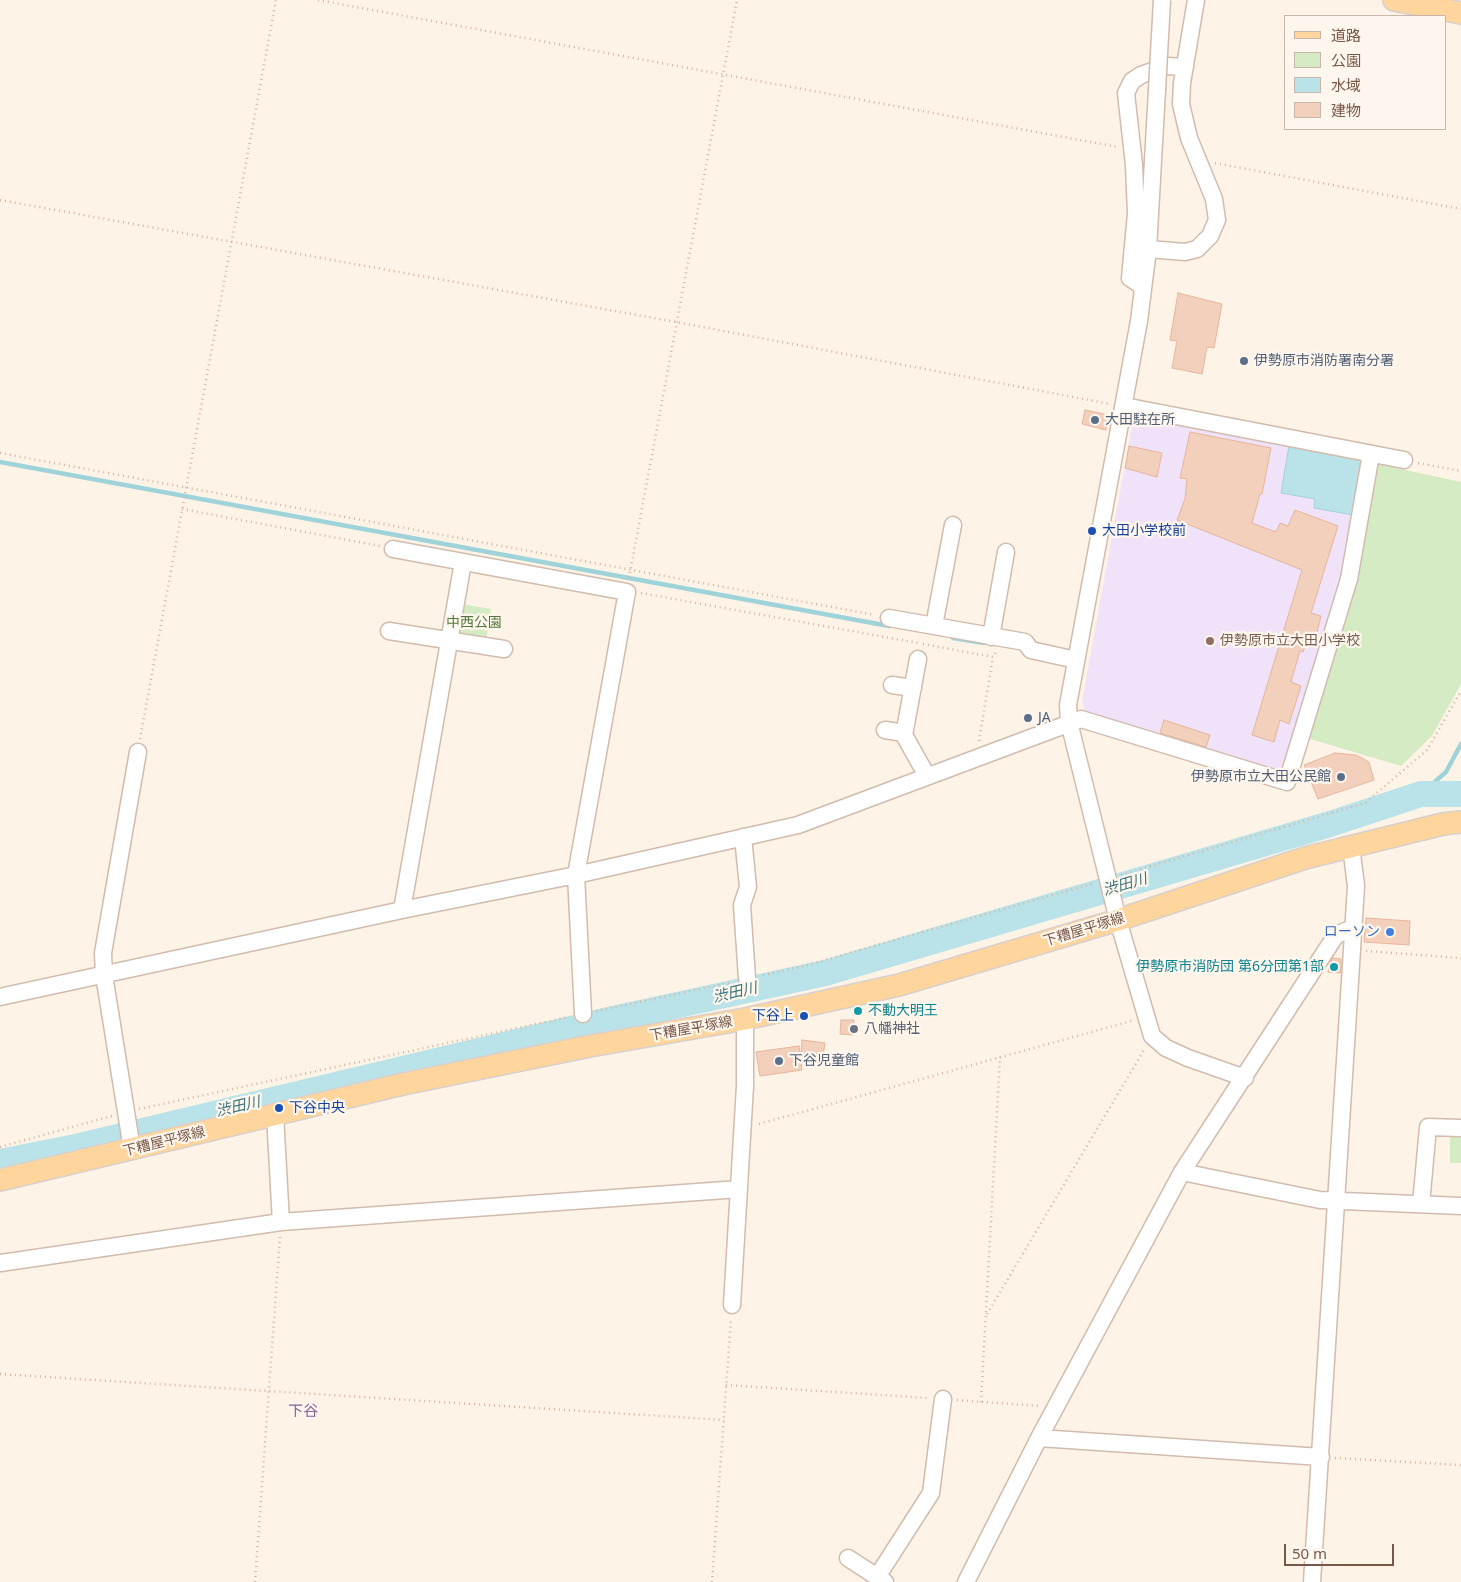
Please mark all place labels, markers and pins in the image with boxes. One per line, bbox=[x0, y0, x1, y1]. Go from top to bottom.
place label: 伊勢原市消防署南分署 bbox=[1254, 353, 1394, 369]
marker: 伊勢原市消防署南分署 bbox=[1238, 355, 1250, 367]
place label: 大田駐在所 bbox=[1105, 412, 1175, 428]
marker: 大田駐在所 bbox=[1089, 414, 1101, 426]
place label: 大田小学校前 bbox=[1102, 523, 1186, 539]
marker: 大田小学校前 bbox=[1086, 525, 1098, 537]
place label: 伊勢原市立大田小学校 bbox=[1220, 633, 1360, 649]
marker: 伊勢原市立大田小学校 bbox=[1204, 635, 1216, 647]
place label: JA bbox=[1038, 710, 1051, 726]
marker: JA bbox=[1022, 712, 1034, 724]
place label: 伊勢原市立大田公民館 bbox=[1191, 769, 1331, 785]
marker: 伊勢原市立大田公民館 bbox=[1335, 771, 1347, 783]
place label: ローソン bbox=[1324, 924, 1380, 940]
marker: ローソン bbox=[1384, 926, 1396, 938]
place label: 伊勢原市消防団 第6分団第1部 bbox=[1136, 959, 1324, 975]
marker: 伊勢原市消防団 第6分団第1部 bbox=[1328, 961, 1340, 973]
place label: 不動大明王 bbox=[868, 1003, 938, 1019]
marker: 不動大明王 bbox=[852, 1005, 864, 1017]
place label: 下谷上 bbox=[752, 1008, 794, 1024]
marker: 下谷上 bbox=[798, 1010, 810, 1022]
place label: 八幡神社 bbox=[864, 1021, 920, 1037]
marker: 八幡神社 bbox=[848, 1023, 860, 1035]
place label: 下谷児童館 bbox=[789, 1053, 859, 1069]
marker: 下谷児童館 bbox=[773, 1055, 785, 1067]
place label: 下谷中央 bbox=[289, 1100, 345, 1116]
marker: 下谷中央 bbox=[273, 1102, 285, 1114]

